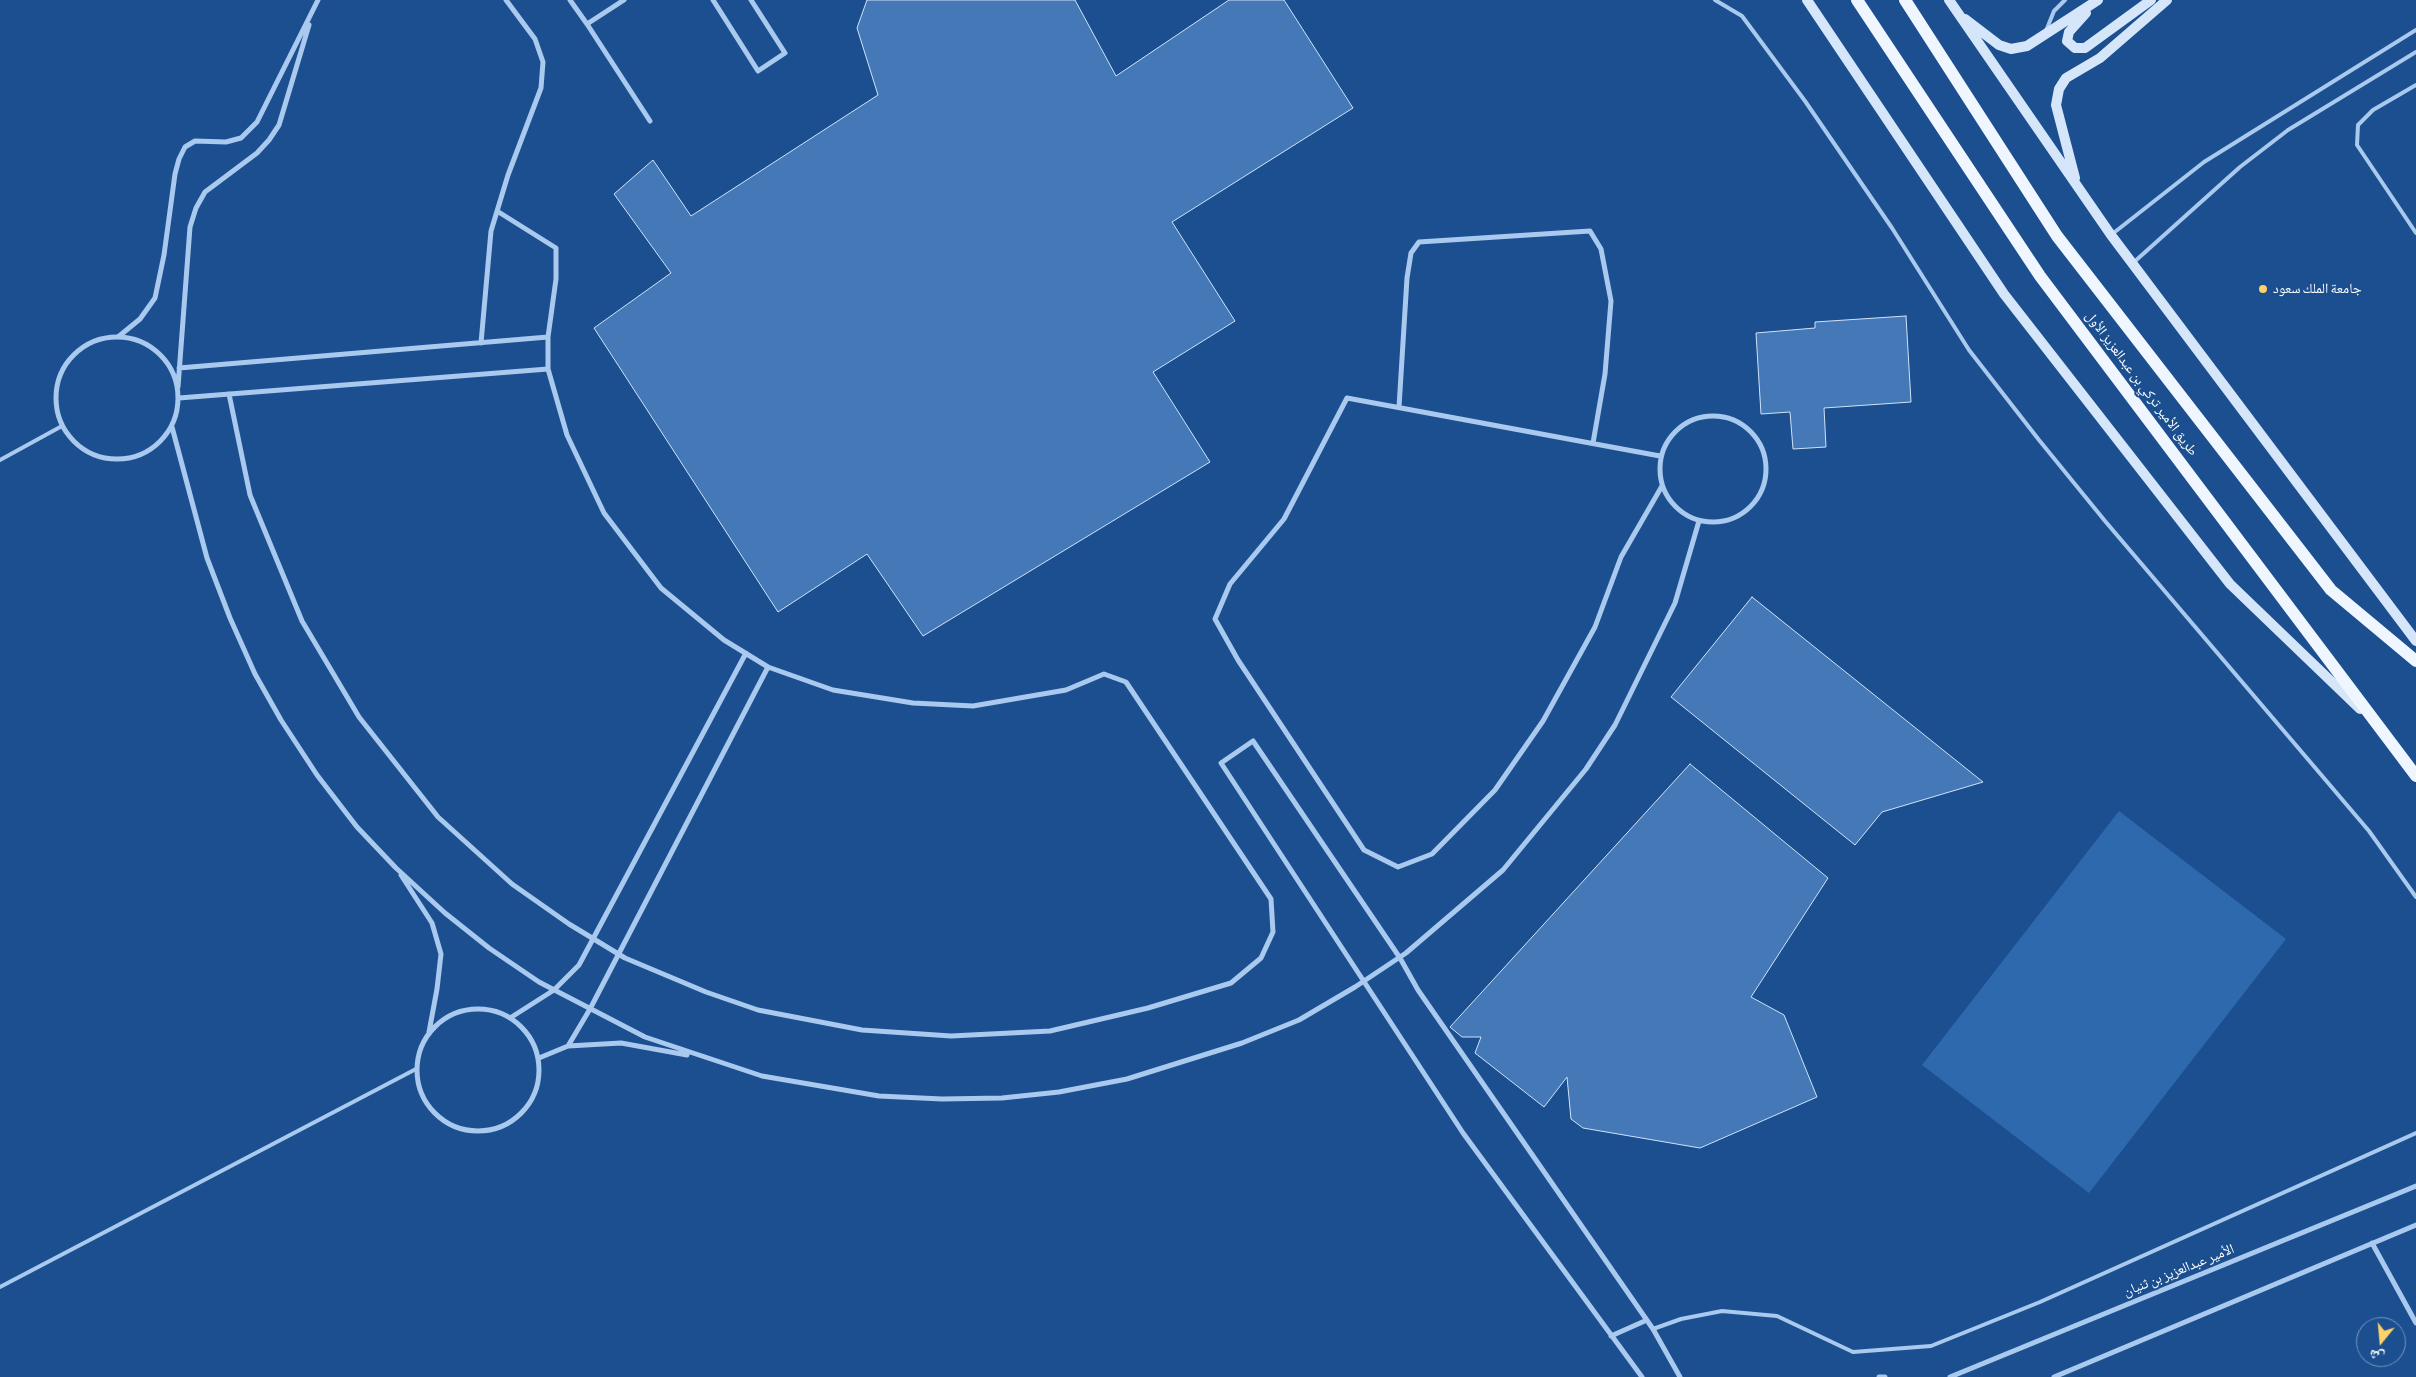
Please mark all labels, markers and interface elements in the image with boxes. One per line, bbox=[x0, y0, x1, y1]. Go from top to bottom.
place label: جامعة الملك سعود bbox=[2273, 281, 2362, 297]
marker: جامعة الملك سعود bbox=[2257, 283, 2269, 295]
street label: طريق الأمير تركي بن عبدالعزيز الأول bbox=[2081, 308, 2201, 460]
street label: الأمير عبدالعزيز بن ثنيان bbox=[2121, 1241, 2237, 1301]
north arrow bbox=[2356, 1317, 2406, 1367]
text: ش bbox=[2367, 1346, 2386, 1366]

